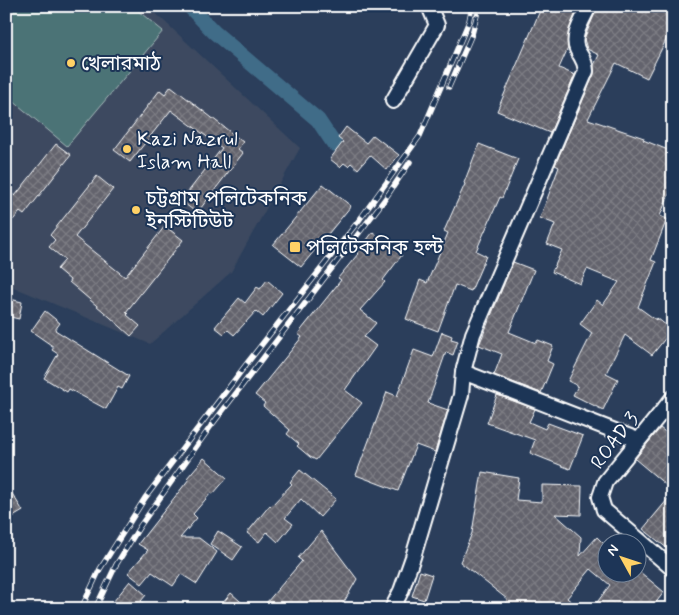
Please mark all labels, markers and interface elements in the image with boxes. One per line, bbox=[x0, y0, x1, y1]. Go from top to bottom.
place label: খেলারমাঠ bbox=[81, 51, 162, 78]
marker: খেলারমাঠ bbox=[65, 57, 77, 69]
place label: Kazi Nazrul Islam Hall bbox=[137, 126, 238, 176]
marker: Kazi Nazrul Islam Hall bbox=[121, 143, 133, 155]
place label: চট্টগ্রাম পলিটেকনিক ইনস্টিটিউট bbox=[145, 186, 308, 236]
marker: চট্টগ্রাম পলিটেকনিক ইনস্টিটিউট bbox=[130, 204, 142, 216]
place label: পলিটেকনিক হল্ট bbox=[306, 235, 443, 262]
marker: পলিটেকনিক হল্ট bbox=[288, 240, 302, 254]
street label: ROAD 3 bbox=[585, 407, 646, 475]
north arrow bbox=[596, 532, 646, 582]
text: N bbox=[603, 541, 623, 560]

